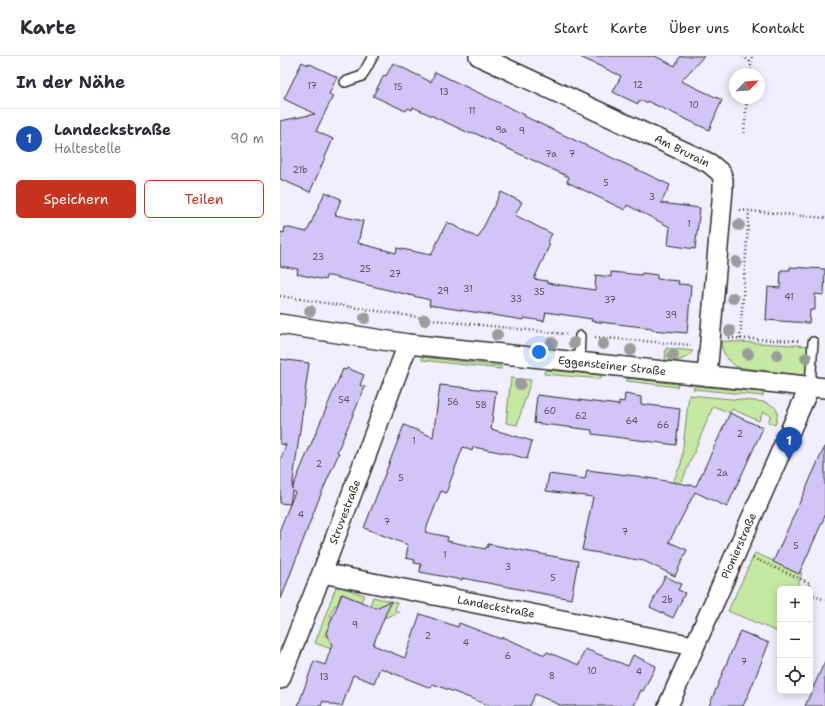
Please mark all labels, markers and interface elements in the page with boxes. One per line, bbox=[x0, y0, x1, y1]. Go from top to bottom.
text: Karte bbox=[20, 15, 76, 40]
text: Start bbox=[554, 19, 588, 37]
text: Karte bbox=[610, 19, 647, 37]
text: Über uns bbox=[669, 19, 729, 37]
text: Kontakt bbox=[751, 19, 805, 37]
north arrow bbox=[729, 68, 765, 104]
text: In der Nähe bbox=[16, 71, 125, 93]
house number: 12 bbox=[633, 79, 643, 91]
house number: 17 bbox=[307, 80, 317, 92]
house number: 15 bbox=[393, 81, 403, 93]
house number: 13 bbox=[439, 86, 449, 98]
house number: 10 bbox=[689, 99, 699, 111]
house number: 11 bbox=[468, 105, 476, 117]
text: Landeckstraße bbox=[54, 120, 171, 140]
house number: 9a bbox=[495, 124, 507, 136]
house number: 9 bbox=[519, 125, 525, 137]
text: 1 bbox=[26, 130, 32, 147]
text: 90 m bbox=[230, 130, 264, 147]
street label: Am Brurain bbox=[652, 131, 712, 171]
text: Haltestelle bbox=[54, 140, 121, 157]
house number: 7a bbox=[545, 148, 557, 160]
house number: 7 bbox=[569, 148, 575, 160]
house number: 21b bbox=[293, 164, 307, 176]
house number: 5 bbox=[603, 177, 609, 189]
button: Speichern bbox=[16, 180, 136, 218]
button: Teilen bbox=[144, 180, 264, 218]
house number: 3 bbox=[649, 191, 655, 203]
house number: 1 bbox=[687, 218, 691, 230]
house number: 23 bbox=[312, 251, 324, 263]
house number: 25 bbox=[359, 263, 371, 275]
house number: 27 bbox=[389, 268, 401, 280]
house number: 31 bbox=[463, 283, 473, 295]
house number: 29 bbox=[437, 285, 449, 297]
house number: 35 bbox=[533, 286, 545, 298]
house number: 41 bbox=[784, 291, 794, 303]
house number: 33 bbox=[510, 293, 522, 305]
house number: 37 bbox=[604, 294, 616, 306]
house number: 39 bbox=[665, 309, 677, 321]
your location bbox=[529, 342, 549, 362]
street label: Eggensteiner Straße bbox=[557, 353, 667, 379]
house number: 54 bbox=[338, 394, 350, 406]
house number: 56 bbox=[447, 396, 459, 408]
house number: 58 bbox=[475, 399, 487, 411]
house number: 60 bbox=[544, 405, 556, 417]
house number: 62 bbox=[575, 410, 587, 422]
house number: 64 bbox=[626, 415, 638, 427]
house number: 66 bbox=[657, 419, 669, 431]
pin: 1 bbox=[776, 427, 802, 460]
house number: 2 bbox=[737, 428, 743, 440]
house number: 1 bbox=[412, 435, 416, 447]
house number: 2 bbox=[316, 458, 322, 470]
house number: 2a bbox=[716, 467, 728, 479]
house number: 5 bbox=[398, 472, 404, 484]
street label: Struvestraße bbox=[326, 477, 364, 547]
house number: 4 bbox=[298, 509, 304, 521]
street label: Pionierstraße bbox=[718, 511, 760, 581]
house number: 7 bbox=[384, 516, 390, 528]
house number: 7 bbox=[622, 526, 628, 538]
house number: 5 bbox=[793, 540, 799, 552]
house number: 1 bbox=[443, 549, 447, 561]
house number: 3 bbox=[505, 561, 511, 573]
house number: 5 bbox=[550, 572, 556, 584]
map controls bbox=[777, 586, 813, 694]
button: + bbox=[777, 586, 813, 622]
street label: Landeckstraße bbox=[456, 592, 536, 622]
house number: 2b bbox=[661, 594, 673, 606]
house number: 9 bbox=[352, 619, 358, 631]
button: − bbox=[777, 622, 813, 658]
house number: 2 bbox=[425, 630, 431, 642]
house number: 4 bbox=[463, 637, 469, 649]
house number: 6 bbox=[505, 650, 511, 662]
house number: 7 bbox=[741, 656, 747, 668]
button: locate bbox=[777, 658, 813, 694]
house number: 10 bbox=[587, 665, 597, 677]
house number: 4 bbox=[636, 666, 642, 678]
house number: 8 bbox=[549, 670, 555, 682]
house number: 13 bbox=[319, 671, 329, 683]

